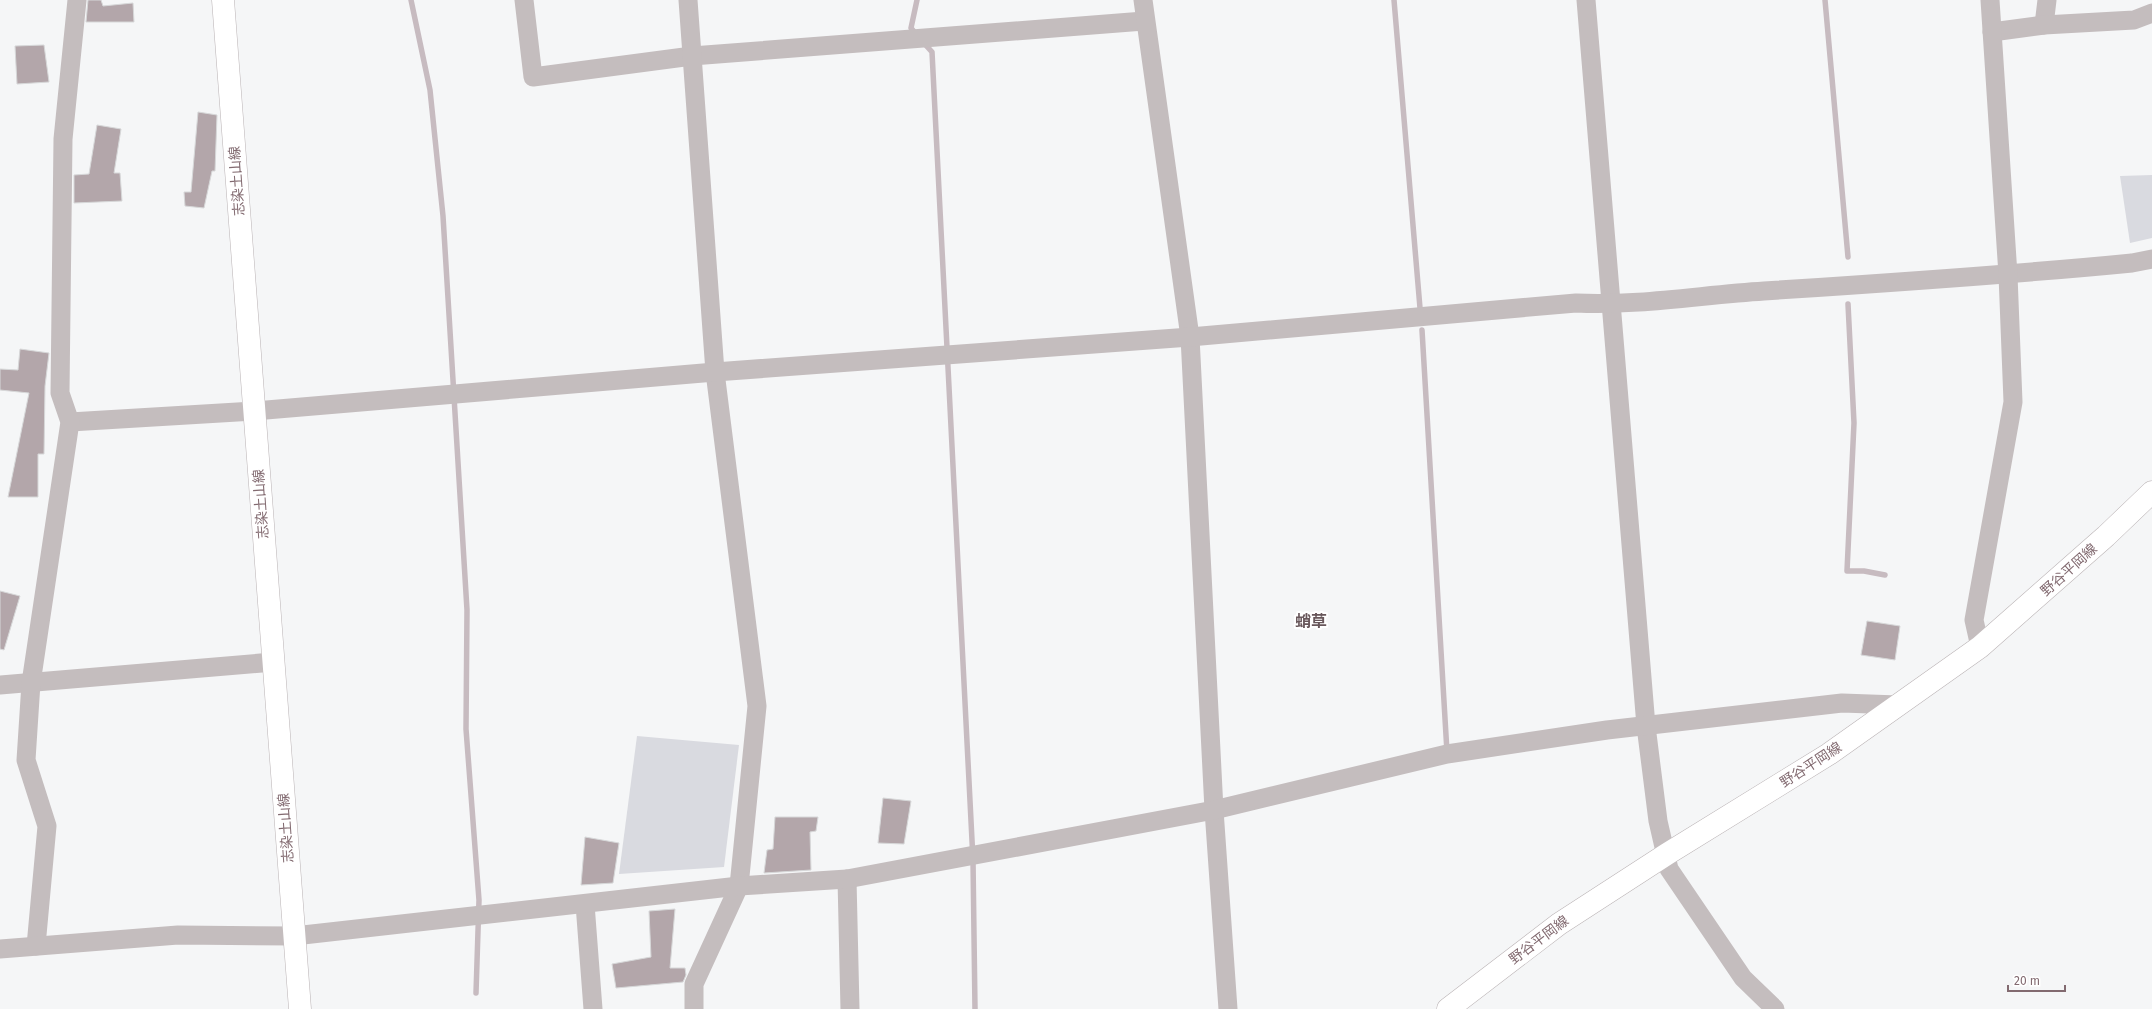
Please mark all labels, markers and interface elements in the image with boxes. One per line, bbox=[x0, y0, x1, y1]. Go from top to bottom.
street label: 志染土山線 bbox=[226, 145, 248, 217]
street label: 志染土山線 bbox=[250, 468, 272, 540]
street label: 野谷平岡線 bbox=[2037, 540, 2101, 600]
district label: 蛸草 bbox=[1295, 612, 1327, 631]
street label: 野谷平岡線 bbox=[1777, 739, 1845, 791]
street label: 志染土山線 bbox=[275, 792, 297, 864]
street label: 野谷平岡線 bbox=[1506, 912, 1572, 968]
scale bar bbox=[2008, 967, 2065, 993]
text: 20 m bbox=[2014, 974, 2040, 988]

